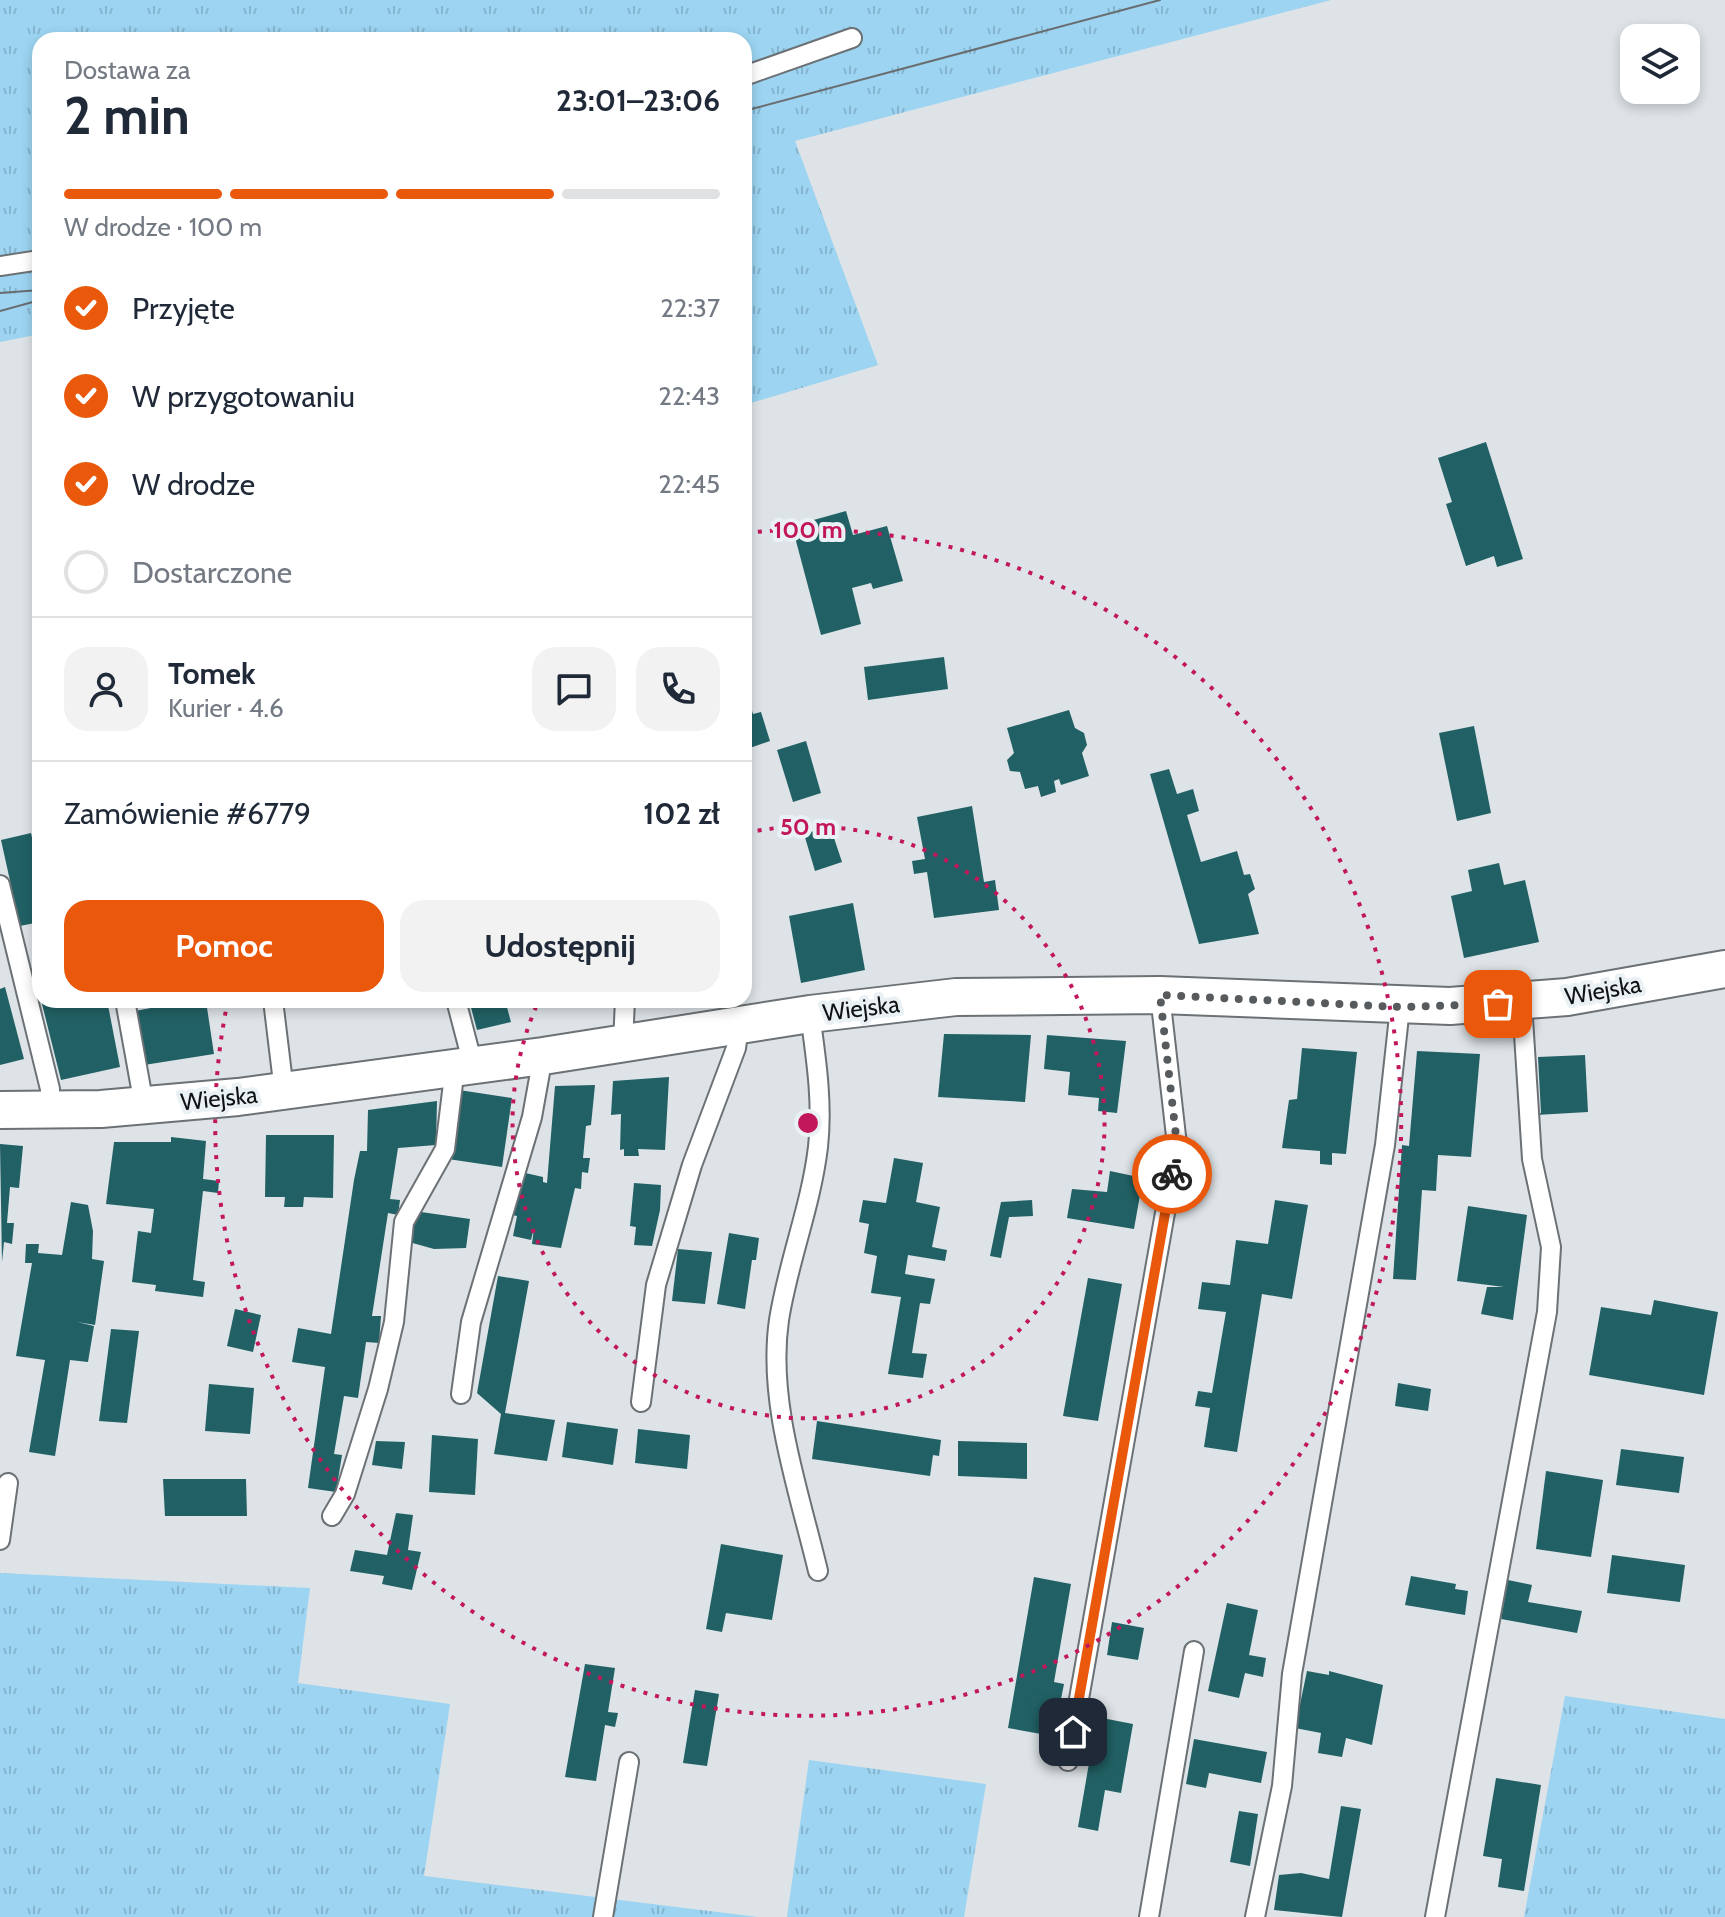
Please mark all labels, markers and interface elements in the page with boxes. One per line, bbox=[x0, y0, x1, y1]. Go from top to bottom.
map controls bbox=[1620, 24, 1700, 104]
button: layers bbox=[1620, 24, 1700, 104]
text: Dostawa za bbox=[64, 54, 191, 86]
text: 23:01–23:06 bbox=[556, 82, 720, 119]
text: 2 min bbox=[64, 84, 190, 147]
text: W drodze · 100 m bbox=[64, 211, 262, 243]
icon: check bbox=[64, 286, 108, 330]
text: Przyjęte bbox=[132, 290, 235, 327]
text: 22:37 bbox=[660, 292, 720, 324]
icon: check bbox=[64, 374, 108, 418]
text: W przygotowaniu bbox=[132, 378, 355, 415]
text: 22:43 bbox=[658, 380, 720, 412]
icon: check bbox=[64, 462, 108, 506]
text: W drodze bbox=[132, 466, 255, 503]
text: 22:45 bbox=[658, 468, 720, 500]
text: 100 m bbox=[773, 515, 843, 544]
text: Dostarczone bbox=[132, 554, 292, 591]
button: person bbox=[64, 647, 148, 731]
button: chat bbox=[532, 647, 616, 731]
button: phone bbox=[636, 647, 720, 731]
text: Tomek bbox=[168, 655, 256, 692]
text: Kurier · 4.6 bbox=[168, 692, 284, 724]
text: Zamówienie #6779 bbox=[64, 795, 311, 832]
text: 102 zł bbox=[643, 795, 720, 832]
text: 50 m bbox=[780, 812, 836, 841]
button: Pomoc bbox=[64, 900, 384, 992]
button: Udostępnij bbox=[400, 900, 720, 992]
street label: Wiejska bbox=[1562, 969, 1644, 1011]
pin bbox=[1464, 970, 1532, 1038]
icon: bag bbox=[1476, 982, 1520, 1026]
street label: Wiejska bbox=[821, 989, 902, 1027]
street label: Wiejska bbox=[179, 1079, 259, 1116]
centre of rings bbox=[794, 1109, 822, 1137]
courier bbox=[1132, 1134, 1212, 1214]
icon: bike bbox=[1150, 1152, 1194, 1196]
pin bbox=[1039, 1698, 1107, 1766]
icon: home bbox=[1051, 1710, 1095, 1754]

